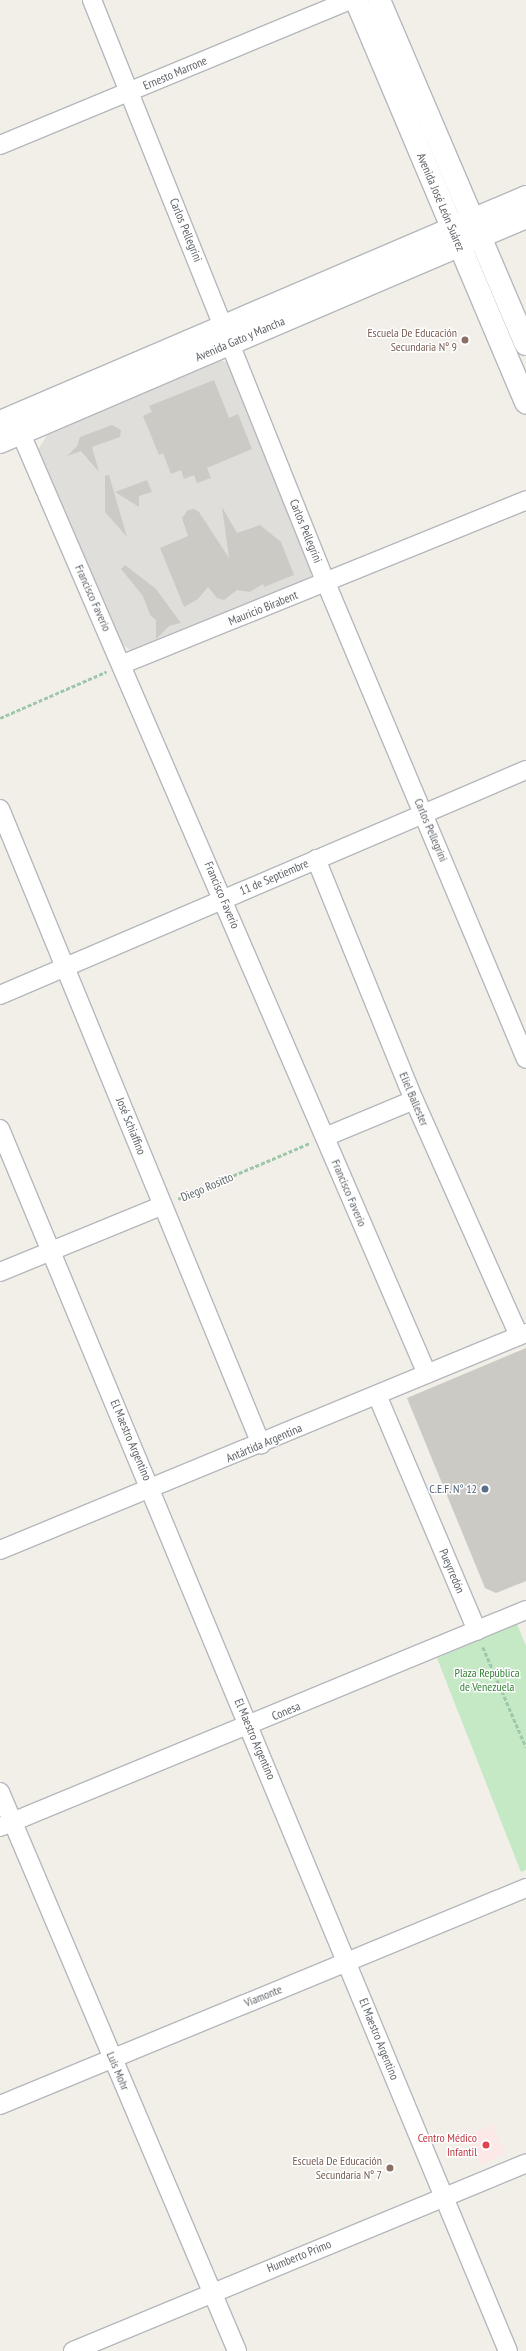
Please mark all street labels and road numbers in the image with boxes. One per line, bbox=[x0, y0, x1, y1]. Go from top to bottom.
street label: Ernesto Marrone bbox=[141, 53, 209, 93]
street label: Avenida José León Suárez bbox=[414, 151, 468, 253]
street label: Carlos Pellegrini bbox=[167, 196, 205, 264]
street label: Avenida Gato y Mancha bbox=[193, 314, 287, 364]
street label: Carlos Pellegrini bbox=[287, 497, 325, 565]
street label: Francisco Faverio bbox=[72, 562, 114, 634]
street label: Mauricio Birabent bbox=[226, 588, 300, 628]
street label: Carlos Pellegrini bbox=[411, 796, 451, 864]
street label: 11 de Septiembre bbox=[237, 856, 311, 898]
street label: Francisco Faverio bbox=[201, 859, 243, 931]
street label: Eliel Ballester bbox=[396, 1070, 432, 1128]
street label: José Schiaffino bbox=[113, 1095, 149, 1157]
street label: Francisco Faverio bbox=[328, 1157, 370, 1229]
street label: Diego Rositto bbox=[179, 1170, 235, 1204]
street label: El Maestro Argentino bbox=[107, 1397, 155, 1483]
street label: Antártida Argentina bbox=[224, 1420, 304, 1466]
street label: Pueyrredón bbox=[436, 1547, 468, 1595]
street label: El Maestro Argentino bbox=[231, 1696, 279, 1782]
street label: Conesa bbox=[270, 1699, 302, 1723]
street label: Viamonte bbox=[242, 1982, 284, 2010]
street label: El Maestro Argentino bbox=[356, 1996, 402, 2082]
street label: Luis Mohr bbox=[103, 2049, 133, 2093]
street label: Humberto Primo bbox=[265, 2237, 333, 2275]

